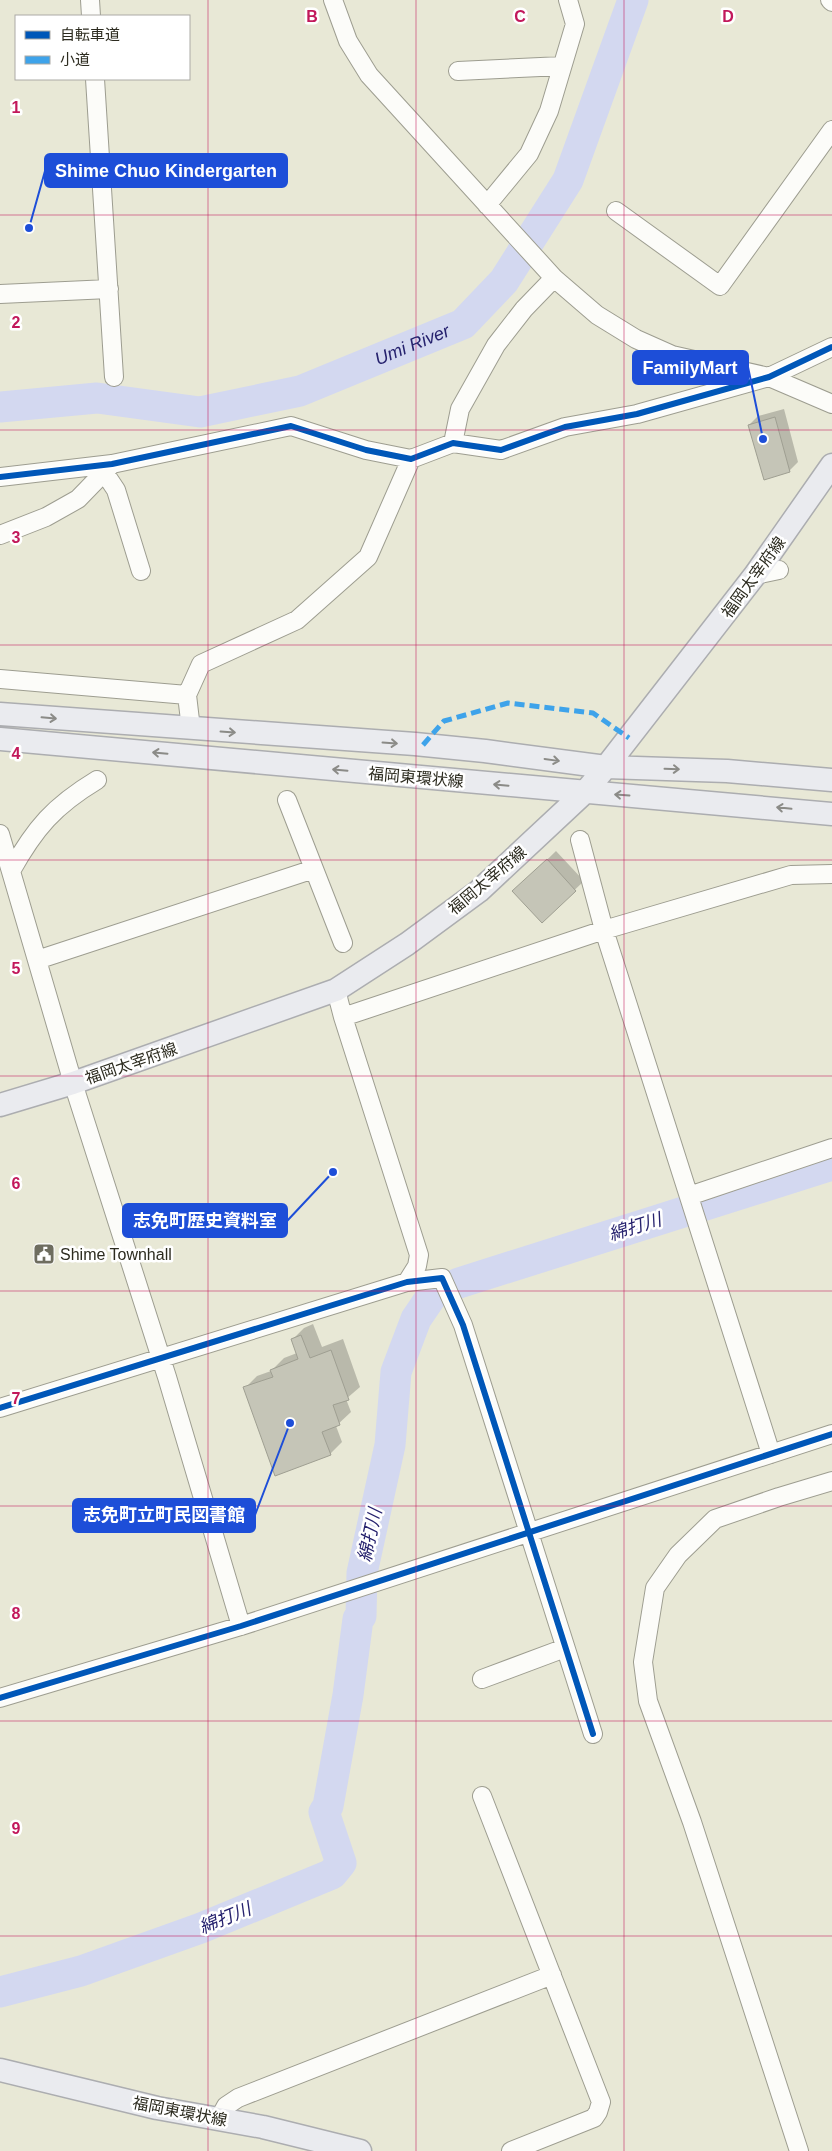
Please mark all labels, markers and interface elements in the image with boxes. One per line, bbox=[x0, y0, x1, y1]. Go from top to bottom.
text: B bbox=[306, 8, 318, 25]
text: C bbox=[514, 8, 526, 25]
text: D bbox=[722, 8, 734, 25]
legend bbox=[15, 15, 190, 80]
text: 自転車道 bbox=[60, 26, 120, 43]
text: 小道 bbox=[60, 51, 90, 68]
text: 1 bbox=[12, 99, 21, 116]
callout: Shime Chuo Kindergarten bbox=[45, 154, 287, 187]
text: Shime Chuo Kindergarten bbox=[55, 161, 277, 181]
text: 2 bbox=[12, 314, 21, 331]
water label: Umi River bbox=[372, 320, 454, 369]
callout: FamilyMart bbox=[633, 351, 748, 384]
text: FamilyMart bbox=[642, 358, 738, 378]
text: 3 bbox=[12, 529, 21, 546]
street label: 福岡太宰府線 bbox=[718, 533, 788, 621]
one-way arrow bbox=[40, 713, 56, 723]
one-way arrow bbox=[220, 727, 236, 737]
one-way arrow bbox=[382, 738, 398, 747]
text: 4 bbox=[12, 745, 21, 762]
one-way arrow bbox=[153, 748, 169, 758]
one-way arrow bbox=[543, 755, 559, 765]
one-way arrow bbox=[332, 765, 348, 775]
street label: 福岡東環状線 bbox=[367, 765, 465, 790]
one-way arrow bbox=[664, 765, 680, 774]
one-way arrow bbox=[494, 780, 510, 790]
one-way arrow bbox=[614, 790, 630, 800]
one-way arrow bbox=[776, 804, 792, 813]
street label: 福岡太宰府線 bbox=[445, 843, 530, 918]
text: 5 bbox=[12, 960, 21, 977]
street label: 福岡太宰府線 bbox=[83, 1040, 179, 1087]
text: 6 bbox=[12, 1175, 21, 1192]
callout: 志免町歴史資料室 bbox=[123, 1204, 287, 1237]
water label: 綿打川 bbox=[606, 1209, 666, 1244]
text: 志免町歴史資料室 bbox=[133, 1211, 277, 1231]
public building icon: Shime Townhall bbox=[32, 1242, 56, 1266]
place label: Shime Townhall bbox=[60, 1246, 172, 1263]
text: 7 bbox=[12, 1390, 21, 1407]
callout: 志免町立町民図書館 bbox=[73, 1499, 255, 1532]
text: 志免町立町民図書館 bbox=[83, 1505, 245, 1525]
water label: 綿打川 bbox=[355, 1505, 386, 1563]
text: 8 bbox=[12, 1605, 21, 1622]
text: 9 bbox=[12, 1820, 21, 1837]
water label: 綿打川 bbox=[196, 1898, 256, 1937]
street label: 福岡東環状線 bbox=[131, 2094, 229, 2129]

